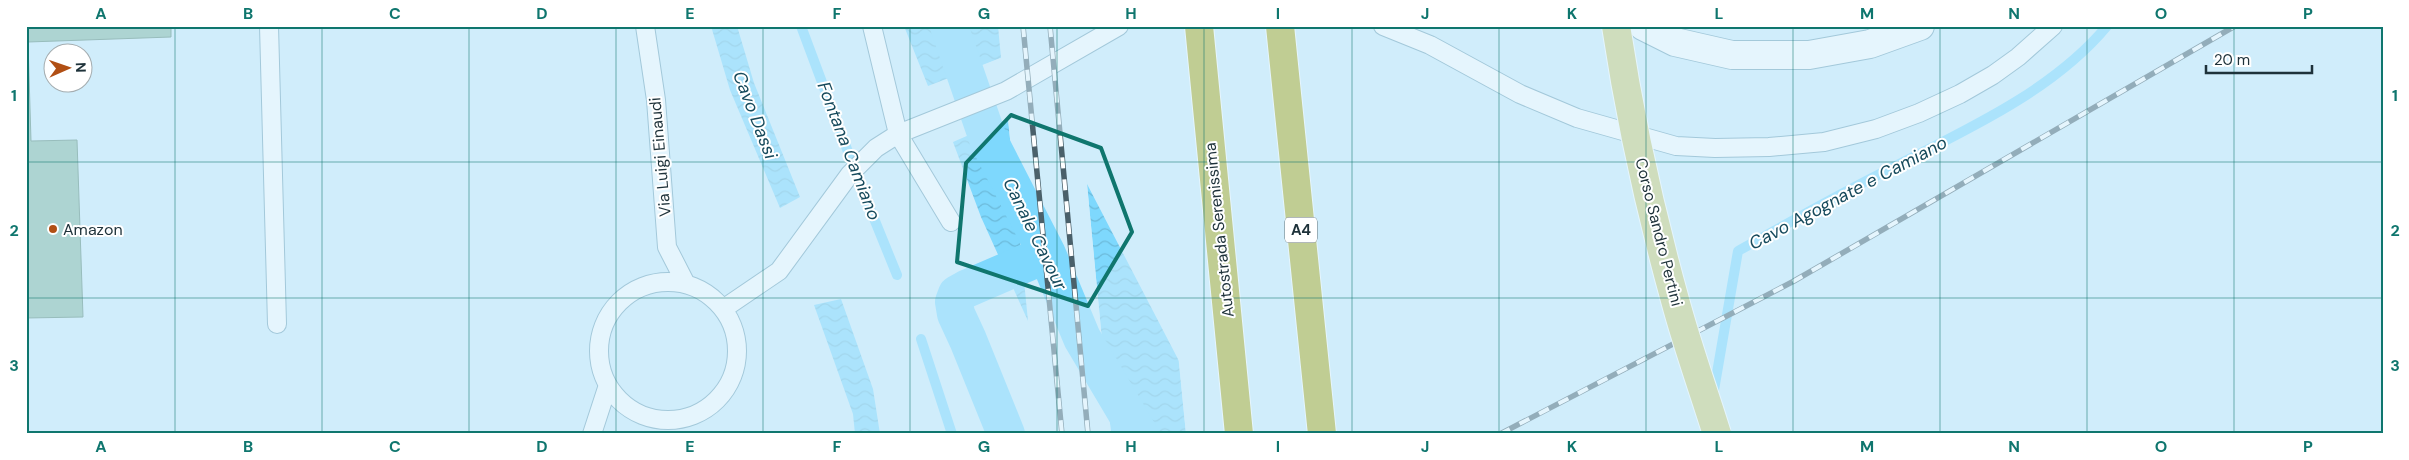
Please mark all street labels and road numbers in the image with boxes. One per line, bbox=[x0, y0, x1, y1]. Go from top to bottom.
street label: Via Luigi Einaudi bbox=[644, 96, 676, 218]
street label: Autostrada Serenissima bbox=[1199, 142, 1239, 318]
street label: Corso Sandro Pertini bbox=[1630, 156, 1688, 308]
road number: A4 bbox=[1285, 218, 1317, 242]

